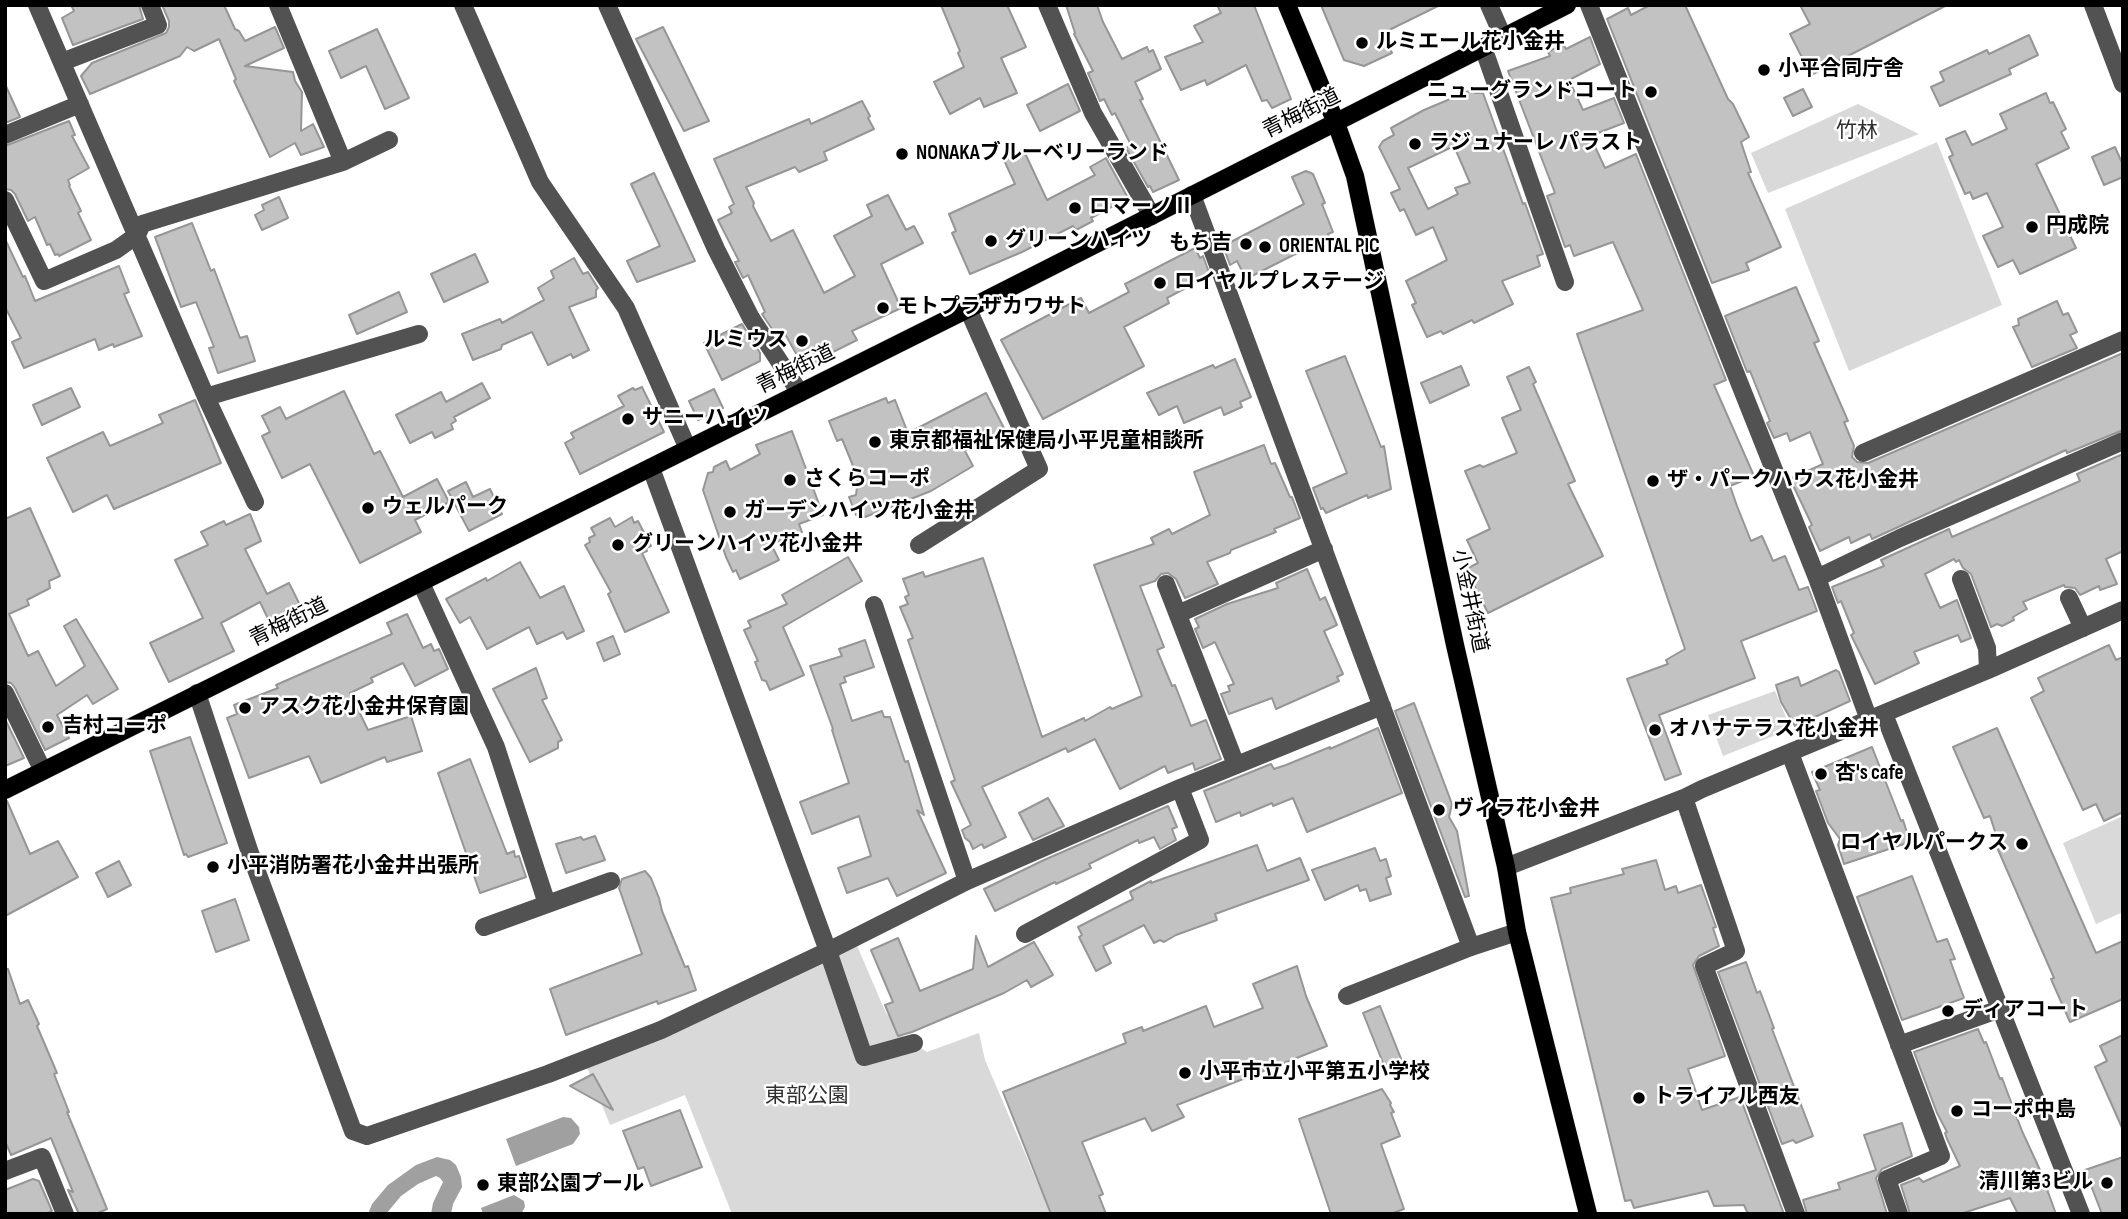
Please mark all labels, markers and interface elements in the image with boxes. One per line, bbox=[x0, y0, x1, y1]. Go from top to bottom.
place label: ルミエール花小金井 bbox=[1376, 30, 1565, 56]
marker: ルミエール花小金井 bbox=[1354, 35, 1370, 51]
place label: 小平合同庁舎 bbox=[1778, 57, 1904, 83]
marker: 小平合同庁舎 bbox=[1756, 62, 1772, 78]
place label: ニューグランドコート bbox=[1427, 79, 1637, 105]
street label: 青梅街道 bbox=[1259, 84, 1345, 144]
marker: ニューグランドコート bbox=[1643, 84, 1659, 100]
park label: 竹林 bbox=[1836, 119, 1878, 145]
place label: ラジュナーレ パラスト bbox=[1429, 131, 1642, 157]
marker: ラジュナーレ パラスト bbox=[1407, 136, 1423, 152]
place label: NONAKAブルーベリーランド bbox=[916, 141, 1169, 167]
marker: NONAKAブルーベリーランド bbox=[894, 146, 910, 162]
place label: ロマーノⅡ bbox=[1089, 195, 1194, 221]
marker: ロマーノⅡ bbox=[1067, 200, 1083, 216]
place label: 円成院 bbox=[2046, 214, 2109, 240]
marker: 円成院 bbox=[2024, 219, 2040, 235]
place label: グリーンハイツ bbox=[1005, 228, 1152, 254]
place label: もち吉 bbox=[1169, 231, 1232, 257]
marker: グリーンハイツ bbox=[983, 233, 999, 249]
place label: ORIENTAL PIC bbox=[1279, 234, 1380, 260]
marker: もち吉 bbox=[1238, 236, 1254, 252]
marker: ORIENTAL PIC bbox=[1257, 239, 1273, 255]
place label: ロイヤルプレステージ bbox=[1174, 270, 1384, 296]
marker: ロイヤルプレステージ bbox=[1152, 275, 1168, 291]
place label: モトプラザカワサト bbox=[897, 295, 1086, 321]
marker: モトプラザカワサト bbox=[875, 300, 891, 316]
place label: ルミウス bbox=[704, 328, 788, 354]
marker: ルミウス bbox=[794, 333, 810, 349]
street label: 青梅街道 bbox=[753, 340, 839, 400]
place label: サニーハイツ bbox=[642, 406, 768, 432]
marker: サニーハイツ bbox=[620, 411, 636, 427]
place label: 東京都福祉保健局小平児童相談所 bbox=[889, 429, 1204, 455]
marker: 東京都福祉保健局小平児童相談所 bbox=[867, 434, 883, 450]
place label: さくらコーポ bbox=[804, 467, 930, 493]
place label: ザ・パークハウス花小金井 bbox=[1667, 468, 1919, 494]
marker: さくらコーポ bbox=[782, 472, 798, 488]
marker: ザ・パークハウス花小金井 bbox=[1645, 473, 1661, 489]
place label: ウェルパーク bbox=[382, 495, 508, 521]
place label: ガーデンハイツ花小金井 bbox=[744, 499, 975, 525]
marker: ウェルパーク bbox=[360, 500, 376, 516]
marker: ガーデンハイツ花小金井 bbox=[722, 504, 738, 520]
place label: グリーンハイツ花小金井 bbox=[632, 532, 863, 558]
marker: グリーンハイツ花小金井 bbox=[610, 537, 626, 553]
street label: 小金井街道 bbox=[1446, 547, 1492, 655]
street label: 青梅街道 bbox=[246, 593, 332, 653]
place label: アスク花小金井保育園 bbox=[259, 695, 469, 721]
marker: アスク花小金井保育園 bbox=[237, 700, 253, 716]
place label: 吉村コーポ bbox=[62, 714, 167, 740]
place label: オハナテラス花小金井 bbox=[1669, 717, 1879, 743]
marker: 吉村コーポ bbox=[40, 719, 56, 735]
marker: オハナテラス花小金井 bbox=[1647, 722, 1663, 738]
place label: 杏's cafe bbox=[1835, 761, 1904, 787]
marker: 杏's cafe bbox=[1813, 766, 1829, 782]
place label: ヴィラ花小金井 bbox=[1453, 797, 1600, 823]
marker: ヴィラ花小金井 bbox=[1431, 802, 1447, 818]
place label: ロイヤルパークス bbox=[1840, 831, 2008, 857]
marker: ロイヤルパークス bbox=[2014, 836, 2030, 852]
place label: 小平消防署花小金井出張所 bbox=[227, 854, 479, 880]
marker: 小平消防署花小金井出張所 bbox=[205, 859, 221, 875]
place label: ディアコート bbox=[1962, 998, 2088, 1024]
marker: ディアコート bbox=[1940, 1003, 1956, 1019]
place label: 小平市立小平第五小学校 bbox=[1199, 1060, 1430, 1086]
marker: 小平市立小平第五小学校 bbox=[1177, 1065, 1193, 1081]
park label: 東部公園 bbox=[765, 1084, 849, 1110]
place label: トライアル西友 bbox=[1653, 1085, 1800, 1111]
marker: トライアル西友 bbox=[1631, 1090, 1647, 1106]
place label: コーポ中島 bbox=[1971, 1098, 2076, 1124]
marker: コーポ中島 bbox=[1949, 1103, 1965, 1119]
place label: 清川第3ビル bbox=[1979, 1170, 2093, 1196]
place label: 東部公園プール bbox=[497, 1172, 644, 1198]
marker: 清川第3ビル bbox=[2099, 1175, 2115, 1191]
marker: 東部公園プール bbox=[475, 1177, 491, 1193]

